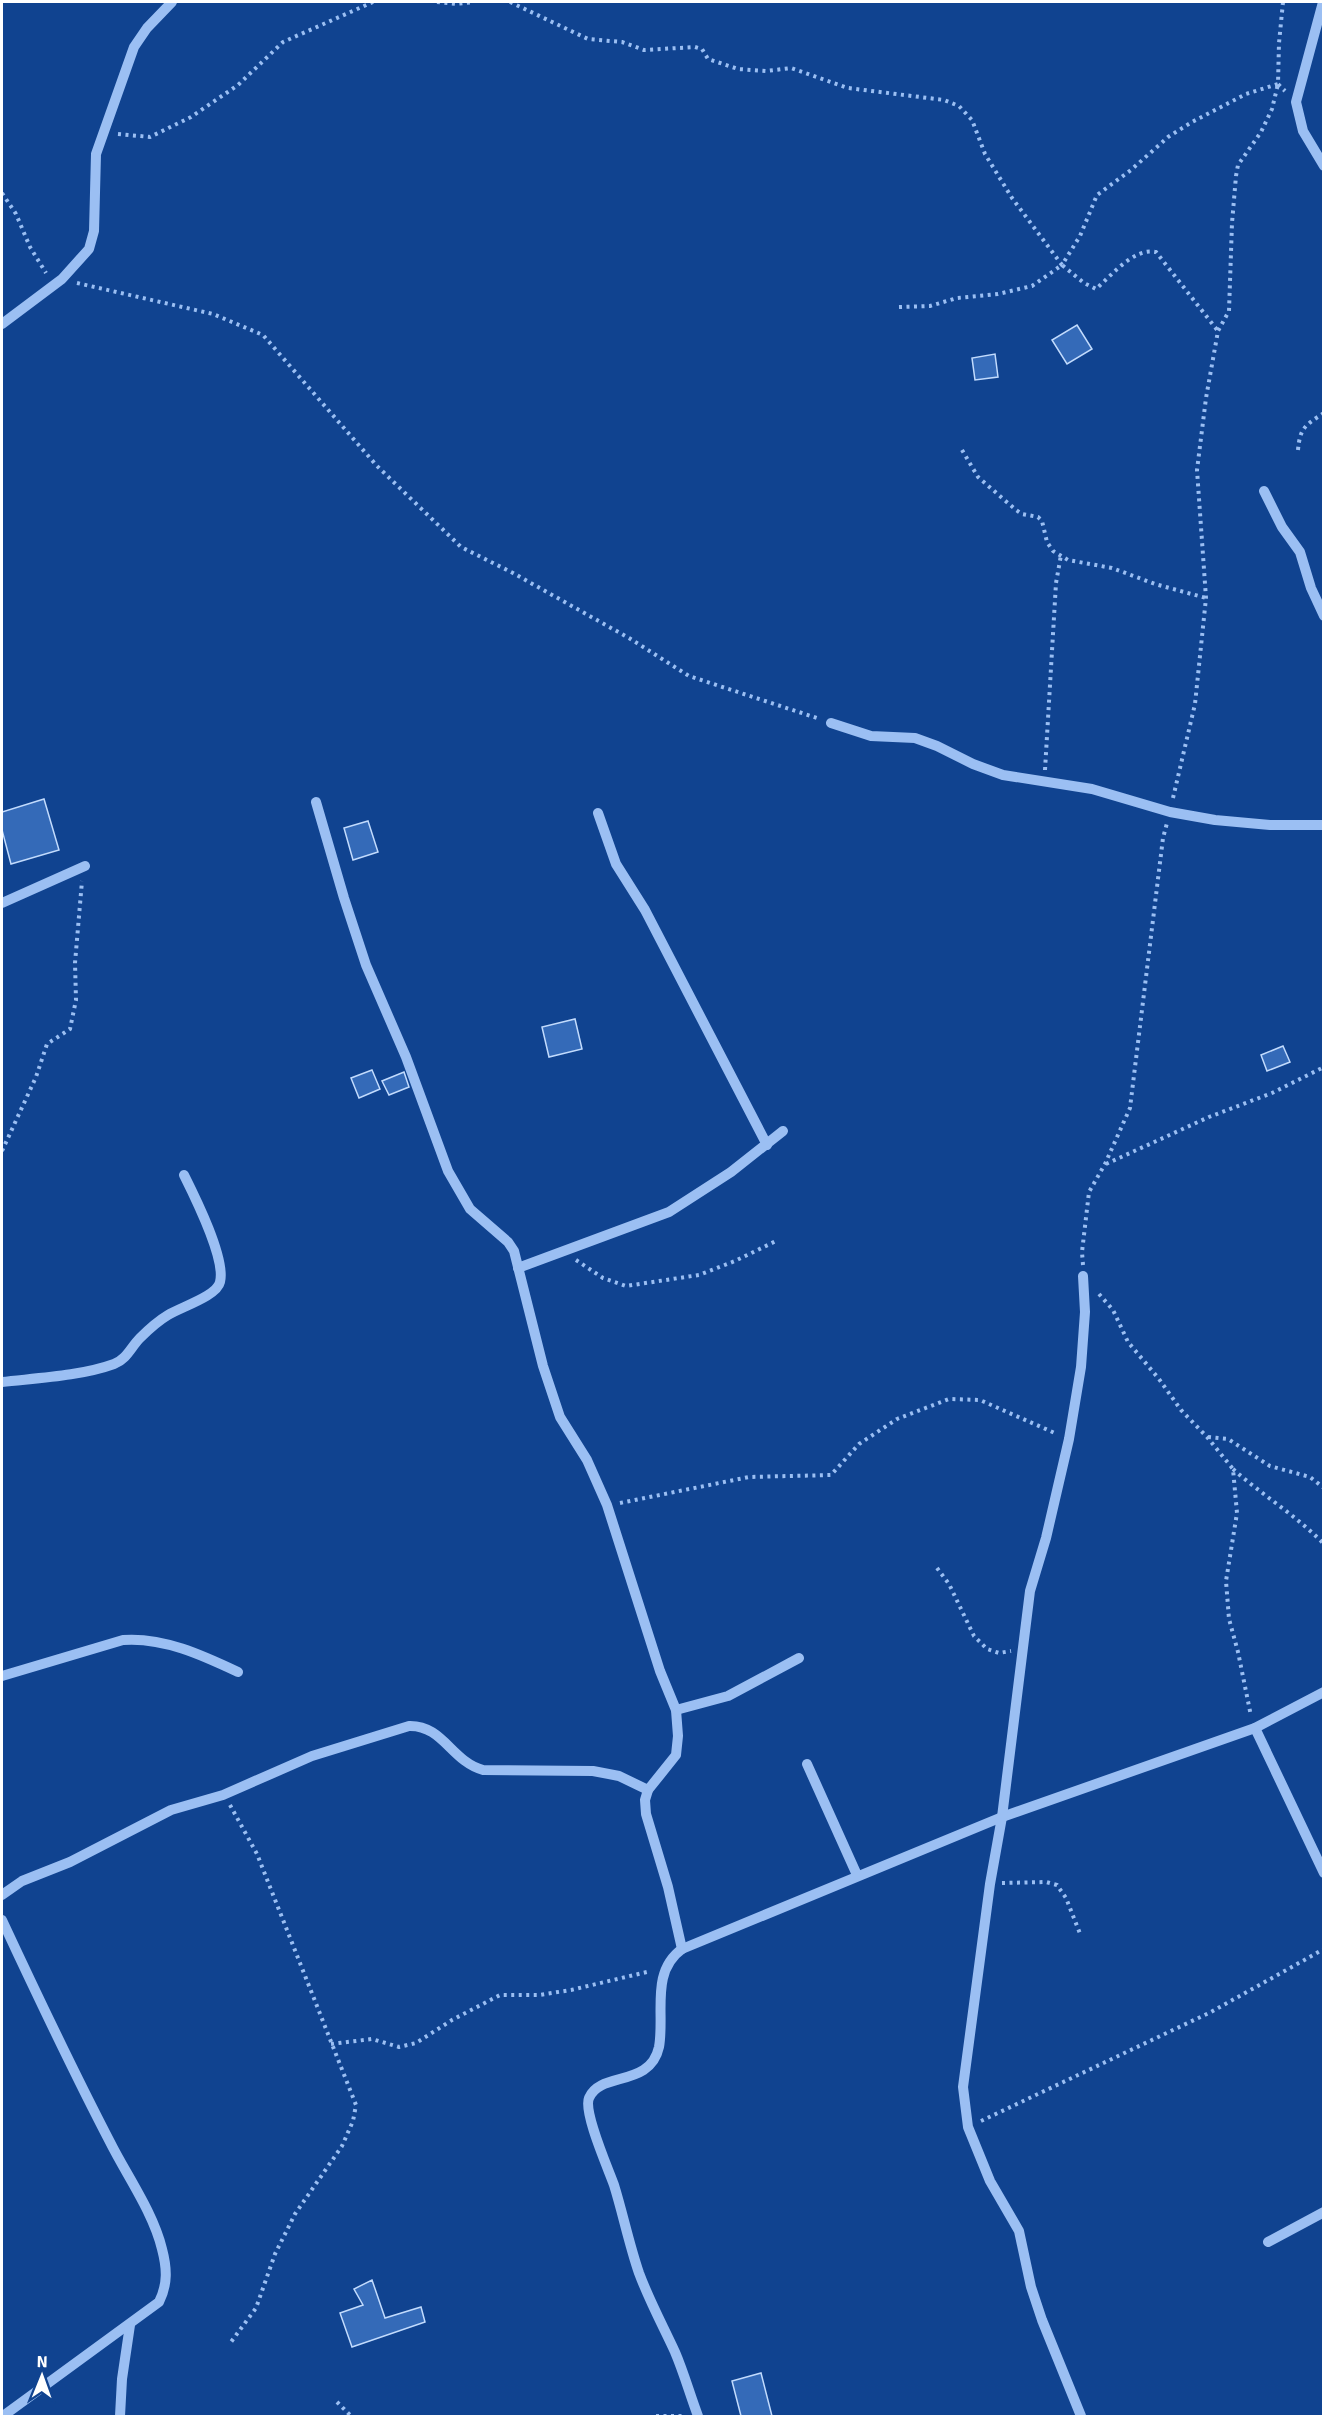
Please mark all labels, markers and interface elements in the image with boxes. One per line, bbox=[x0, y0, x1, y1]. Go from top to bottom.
north arrow bbox=[12, 2346, 72, 2406]
text: N bbox=[37, 2352, 48, 2372]

